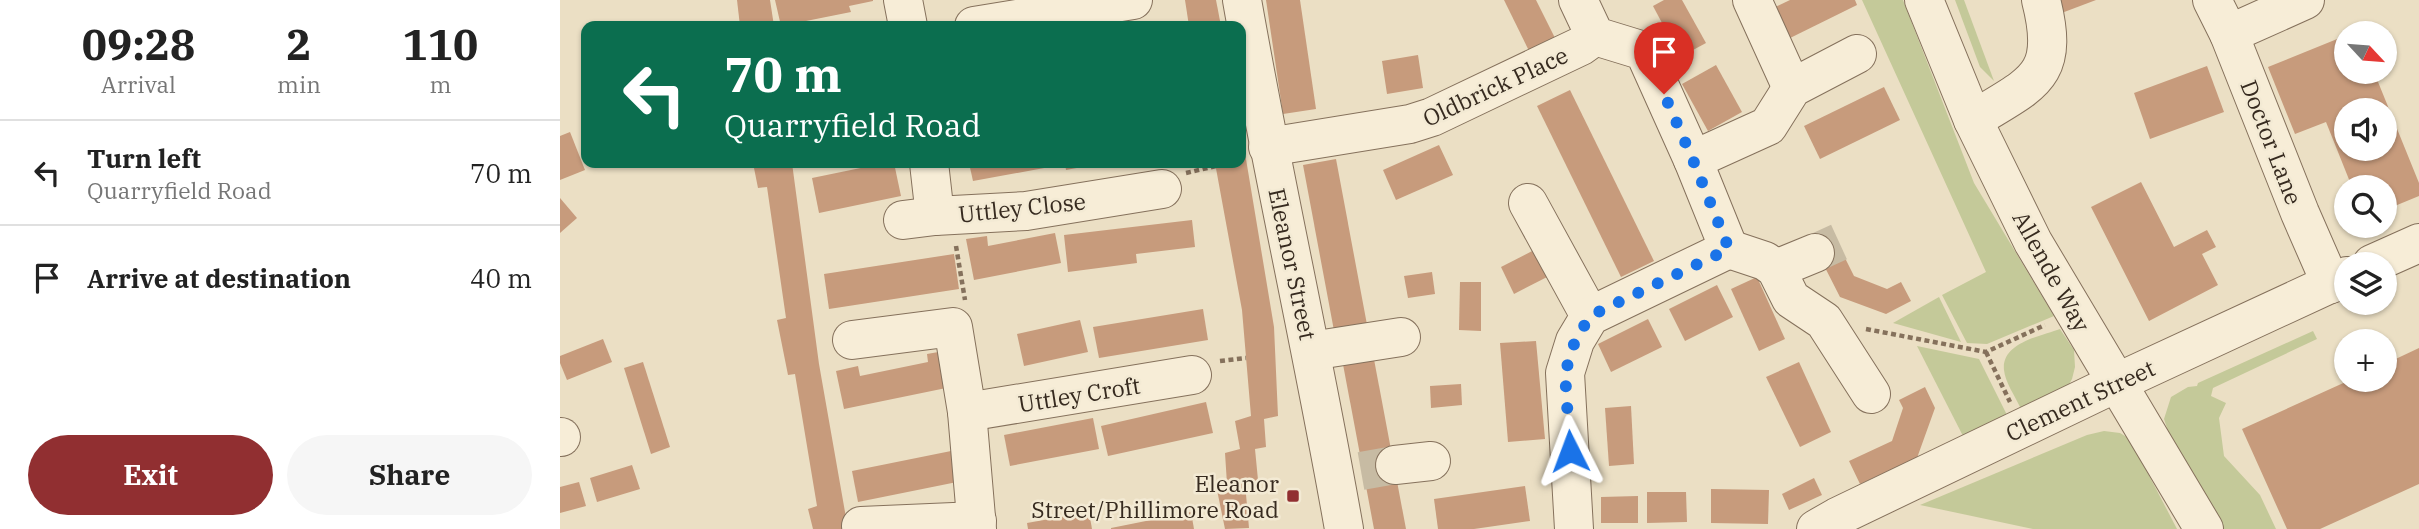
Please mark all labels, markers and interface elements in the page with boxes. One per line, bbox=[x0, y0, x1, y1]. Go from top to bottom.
text: 09:28 bbox=[82, 17, 195, 72]
text: 2 bbox=[286, 17, 312, 72]
text: 110 bbox=[403, 17, 478, 72]
north arrow bbox=[2334, 21, 2398, 84]
map controls bbox=[2334, 21, 2397, 392]
pin bbox=[1634, 22, 1694, 94]
icon: arrive bbox=[1645, 33, 1683, 71]
street label: Oldbrick Place bbox=[1418, 39, 1572, 133]
text: 70 m bbox=[724, 42, 842, 105]
icon: left bbox=[609, 49, 700, 140]
text: Arrival bbox=[101, 69, 176, 99]
text: min bbox=[277, 69, 321, 99]
text: m bbox=[429, 69, 451, 99]
street label: Doctor Lane bbox=[2234, 75, 2310, 209]
button: sound bbox=[2334, 98, 2397, 161]
text: Quarryfield Road bbox=[724, 104, 981, 146]
text: Turn left bbox=[87, 141, 201, 175]
icon: left bbox=[28, 154, 66, 192]
text: 70 m bbox=[470, 156, 532, 190]
text: Quarryfield Road bbox=[87, 175, 272, 205]
button: search bbox=[2334, 175, 2397, 238]
street label: Uttley Close bbox=[957, 185, 1087, 229]
street label: Eleanor Street bbox=[1262, 185, 1324, 343]
street label: Allende Way bbox=[2007, 205, 2098, 337]
button: layers bbox=[2334, 252, 2397, 315]
icon: arrive bbox=[28, 259, 66, 297]
text: Arrive at destination bbox=[87, 261, 351, 295]
text: 40 m bbox=[470, 261, 532, 295]
button: + bbox=[2334, 329, 2397, 392]
street label: Clement Street bbox=[2001, 352, 2159, 448]
street label: Uttley Croft bbox=[1016, 370, 1142, 418]
position arrow bbox=[1533, 414, 1607, 488]
button: Exit bbox=[28, 435, 273, 515]
button: Share bbox=[287, 435, 532, 515]
place label: Eleanor Street/Phillimore Road bbox=[1031, 468, 1279, 524]
marker: Eleanor Street/Phillimore Road bbox=[1285, 488, 1301, 504]

